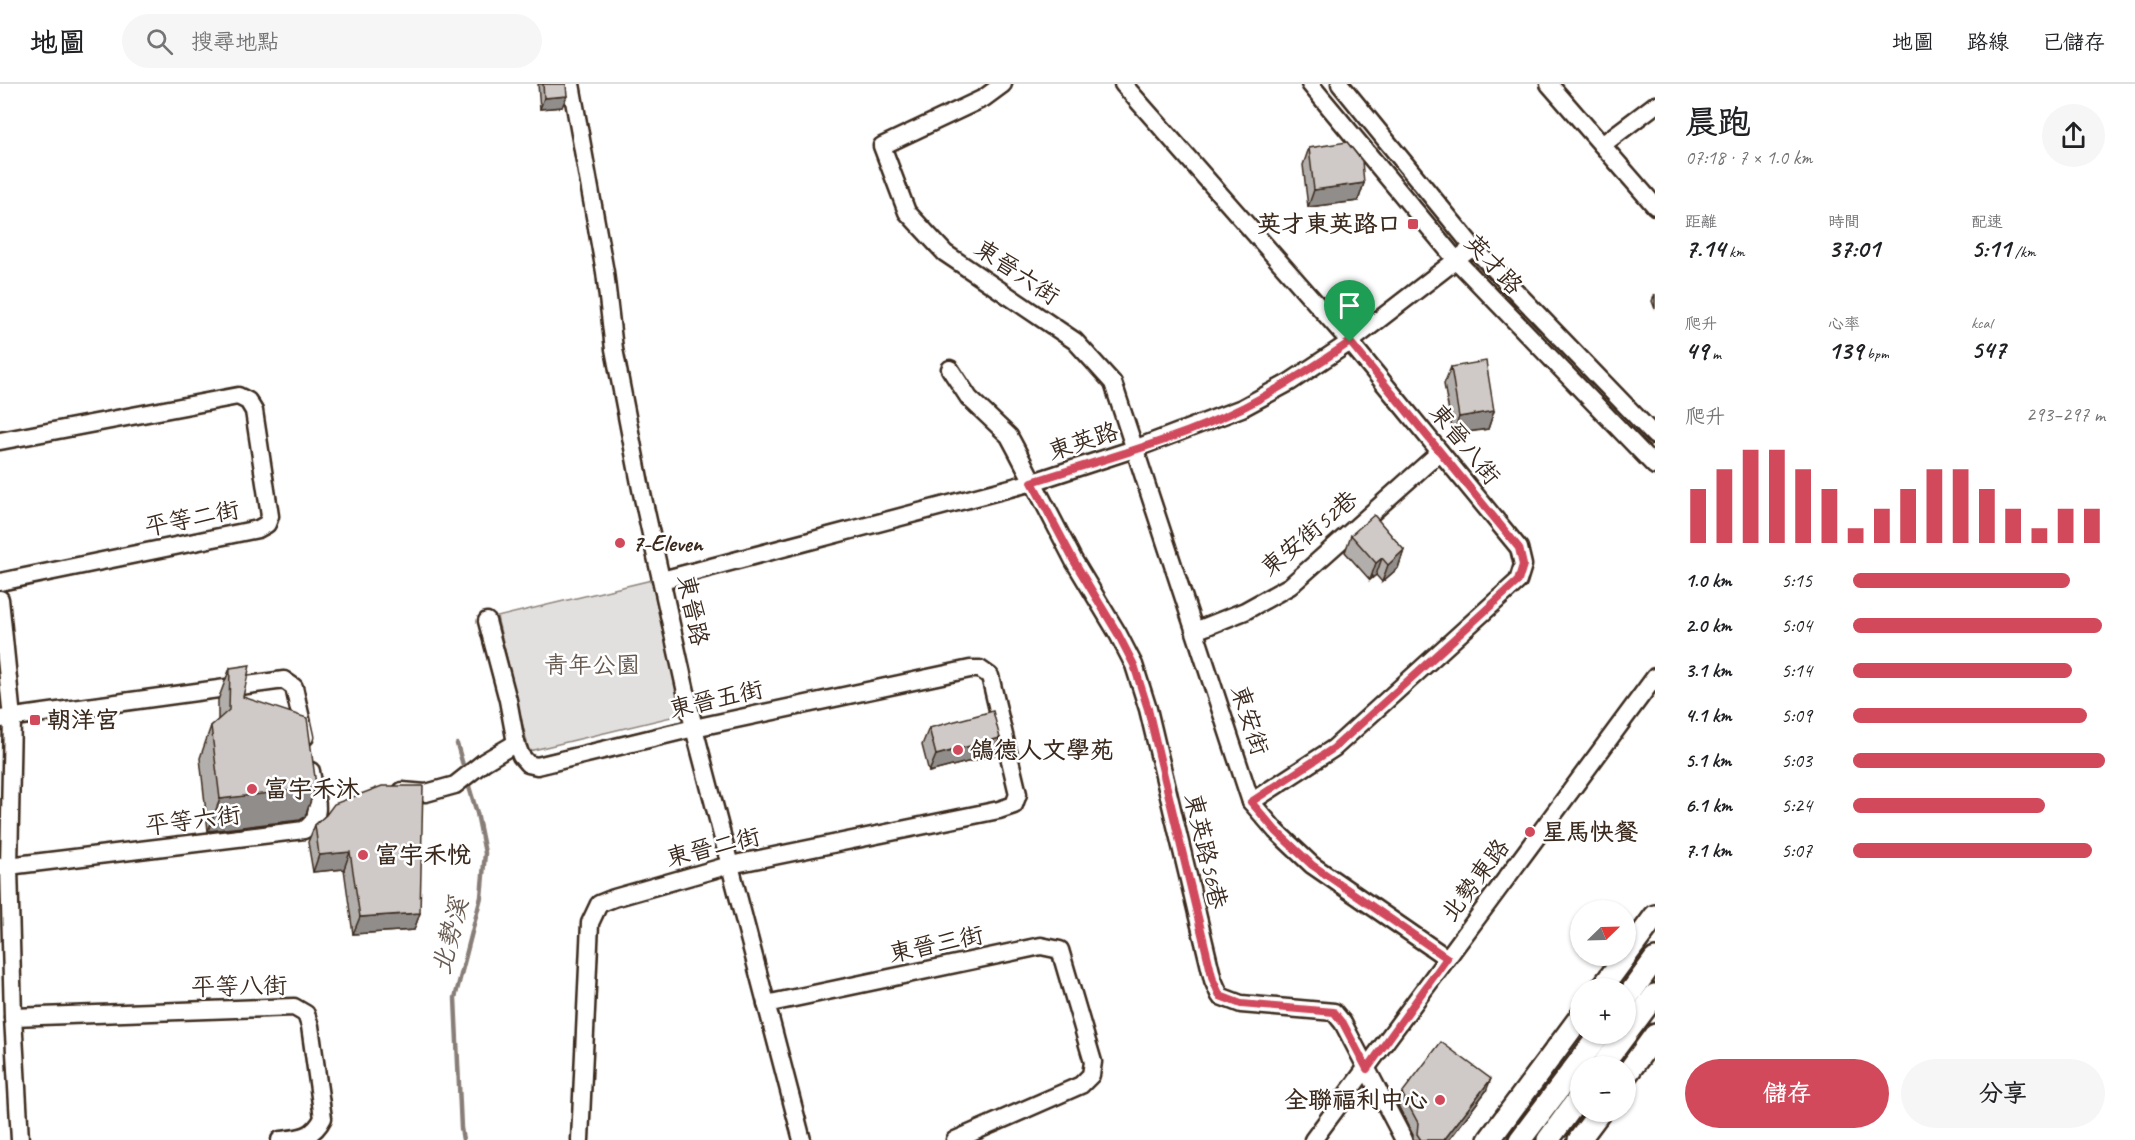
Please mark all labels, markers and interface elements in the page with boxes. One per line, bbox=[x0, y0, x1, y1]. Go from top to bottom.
search box bbox=[122, 14, 542, 68]
text: 地圖 bbox=[30, 25, 86, 60]
icon: search bbox=[143, 25, 176, 58]
text: 搜尋地點 bbox=[191, 28, 279, 56]
text: 地圖 bbox=[1892, 29, 1934, 55]
text: 路線 bbox=[1967, 29, 2009, 55]
text: 已儲存 bbox=[2042, 29, 2105, 55]
text: 晨跑 bbox=[1685, 101, 1751, 143]
button: share bbox=[2042, 104, 2105, 167]
text: 07:18 · 7 × 1.0 km bbox=[1685, 145, 1812, 170]
place label: 英才東英路口 bbox=[1257, 209, 1401, 239]
text: 距離 bbox=[1685, 212, 1717, 232]
text: 時間 bbox=[1828, 212, 1860, 232]
text: 配速 bbox=[1971, 212, 2003, 232]
marker: 英才東英路口 bbox=[1406, 217, 1420, 231]
street label: 英才路 bbox=[1458, 227, 1530, 301]
text: 7.14 bbox=[1685, 232, 1725, 265]
text: 37:01 bbox=[1828, 232, 1880, 265]
text: 5:11 bbox=[1971, 232, 2011, 265]
street label: 東晉六街 bbox=[969, 233, 1065, 311]
text: km bbox=[1725, 242, 1745, 262]
text: /km bbox=[2011, 242, 2036, 262]
pin bbox=[1324, 280, 1375, 342]
icon: arrive bbox=[1333, 289, 1366, 322]
text: kcal bbox=[1971, 313, 1992, 333]
text: 爬升 bbox=[1685, 314, 1717, 334]
text: 心率 bbox=[1828, 314, 1860, 334]
text: 547 bbox=[1971, 333, 2006, 366]
text: 49 bbox=[1685, 334, 1708, 367]
text: 139 bbox=[1828, 334, 1863, 367]
text: m bbox=[1708, 344, 1721, 364]
text: bpm bbox=[1863, 344, 1889, 364]
street label: 東晉八街 bbox=[1423, 397, 1507, 491]
text: 293–297 m bbox=[2026, 402, 2105, 427]
text: 爬升 bbox=[1685, 404, 1725, 429]
street label: 東英路 bbox=[1044, 416, 1122, 466]
street label: 東安街52巷 bbox=[1254, 484, 1364, 582]
street label: 平等二街 bbox=[142, 494, 242, 542]
place label: 7-Eleven bbox=[632, 528, 705, 558]
marker: 7-Eleven bbox=[613, 536, 627, 550]
text: 1.0 km bbox=[1685, 568, 1732, 593]
text: 5:15 bbox=[1781, 568, 1812, 593]
street label: 東晉路 bbox=[671, 572, 715, 648]
text: 2.0 km bbox=[1685, 613, 1732, 638]
text: 5:04 bbox=[1781, 613, 1812, 638]
park label: 青年公園 bbox=[544, 650, 640, 680]
text: 3.1 km bbox=[1685, 658, 1732, 683]
text: 5:14 bbox=[1781, 658, 1812, 683]
street label: 東晉五街 bbox=[666, 674, 766, 724]
street label: 東安街 bbox=[1225, 681, 1275, 759]
text: 4.1 km bbox=[1685, 703, 1732, 728]
text: 5:09 bbox=[1781, 703, 1812, 728]
place label: 朝洋宮 bbox=[47, 705, 119, 735]
marker: 朝洋宮 bbox=[28, 713, 42, 727]
place label: 鴿德人文學苑 bbox=[970, 735, 1114, 765]
marker: 鴿德人文學苑 bbox=[951, 743, 965, 757]
text: 5.1 km bbox=[1685, 748, 1731, 773]
text: 5:03 bbox=[1781, 748, 1812, 773]
place label: 富宇禾沐 bbox=[264, 774, 360, 804]
marker: 富宇禾沐 bbox=[245, 782, 259, 796]
street label: 東英路56巷 bbox=[1178, 790, 1234, 912]
text: 6.1 km bbox=[1685, 793, 1732, 818]
text: 5:24 bbox=[1781, 793, 1812, 818]
street label: 平等六街 bbox=[144, 799, 242, 841]
place label: 星馬快餐 bbox=[1542, 817, 1638, 847]
street label: 東晉二街 bbox=[663, 821, 763, 873]
marker: 星馬快餐 bbox=[1523, 825, 1537, 839]
street label: 北勢東路 bbox=[1434, 833, 1516, 927]
text: 7.1 km bbox=[1685, 838, 1731, 863]
text: 5:07 bbox=[1781, 838, 1812, 863]
place label: 富宇禾悅 bbox=[375, 840, 471, 870]
marker: 富宇禾悅 bbox=[356, 848, 370, 862]
water label: 北勢溪 bbox=[425, 892, 476, 978]
north arrow bbox=[1570, 900, 1636, 966]
map controls bbox=[1570, 900, 1636, 1122]
street label: 東晉三街 bbox=[886, 919, 986, 969]
street label: 平等八街 bbox=[191, 970, 287, 1002]
button: + bbox=[1570, 978, 1636, 1044]
button: − bbox=[1570, 1056, 1636, 1122]
button: 儲存 bbox=[1685, 1059, 1889, 1128]
button: 分享 bbox=[1901, 1059, 2105, 1128]
place label: 全聯福利中心 bbox=[1284, 1085, 1428, 1115]
marker: 全聯福利中心 bbox=[1433, 1093, 1447, 1107]

